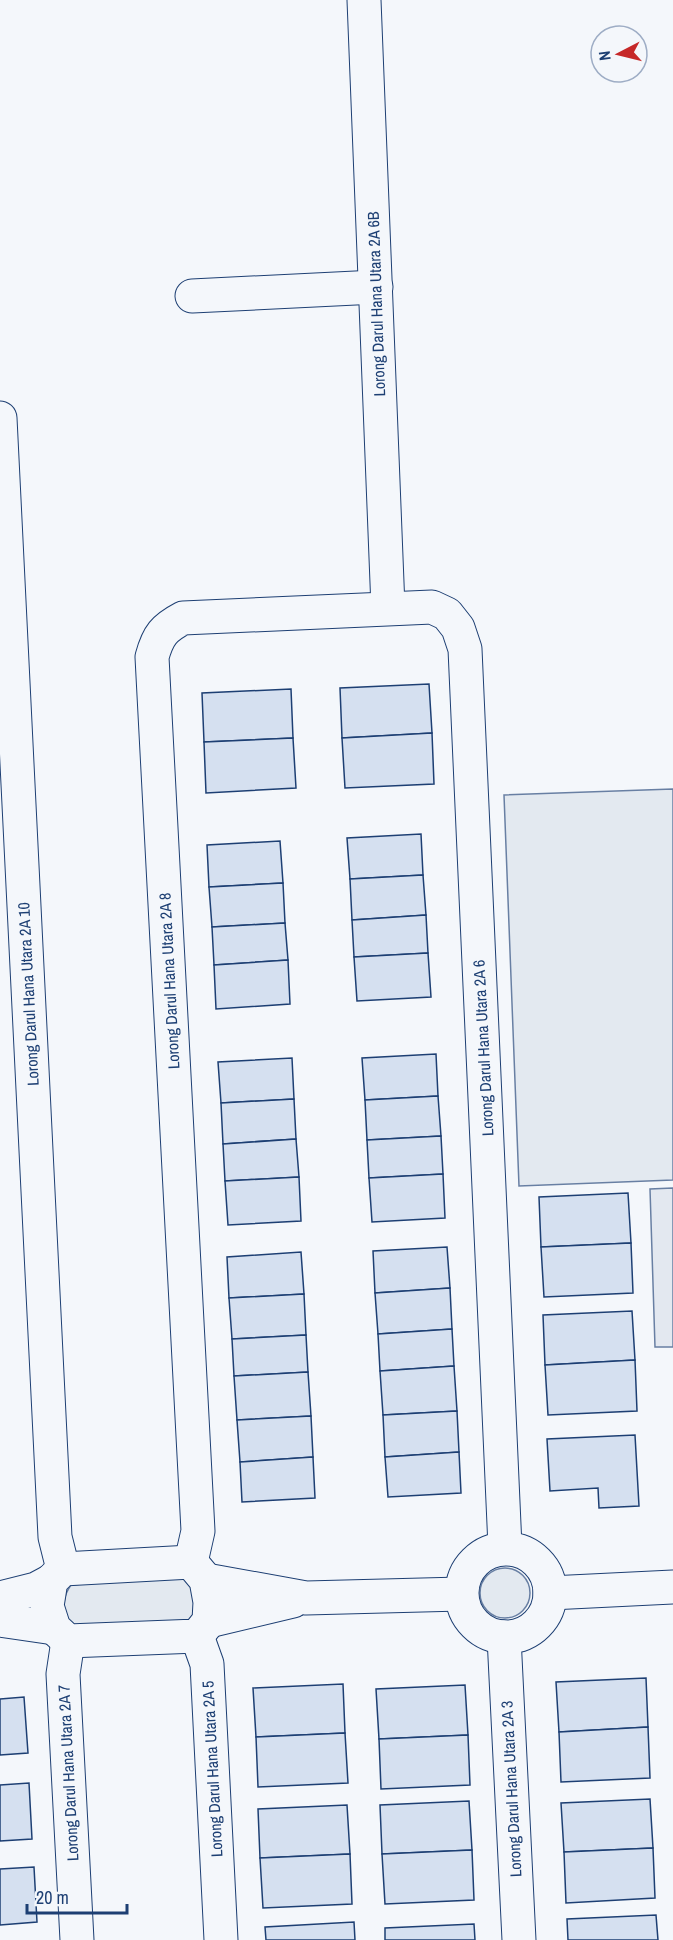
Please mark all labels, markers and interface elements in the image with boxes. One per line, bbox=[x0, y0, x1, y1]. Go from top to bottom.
north arrow bbox=[589, 24, 649, 84]
text: N bbox=[593, 50, 616, 62]
street label: Lorong Darul Hana Utara 2A 6B bbox=[362, 211, 390, 397]
street label: Lorong Darul Hana Utara 2A 8 bbox=[153, 892, 185, 1070]
street label: Lorong Darul Hana Utara 2A 10 bbox=[12, 902, 44, 1086]
street label: Lorong Darul Hana Utara 2A 6 bbox=[467, 959, 499, 1137]
street label: Lorong Darul Hana Utara 2A 5 bbox=[196, 1680, 228, 1858]
street label: Lorong Darul Hana Utara 2A 7 bbox=[52, 1684, 84, 1862]
street label: Lorong Darul Hana Utara 2A 3 bbox=[495, 1700, 527, 1878]
scale bar bbox=[27, 1877, 128, 1915]
text: 20 m bbox=[36, 1885, 69, 1910]

